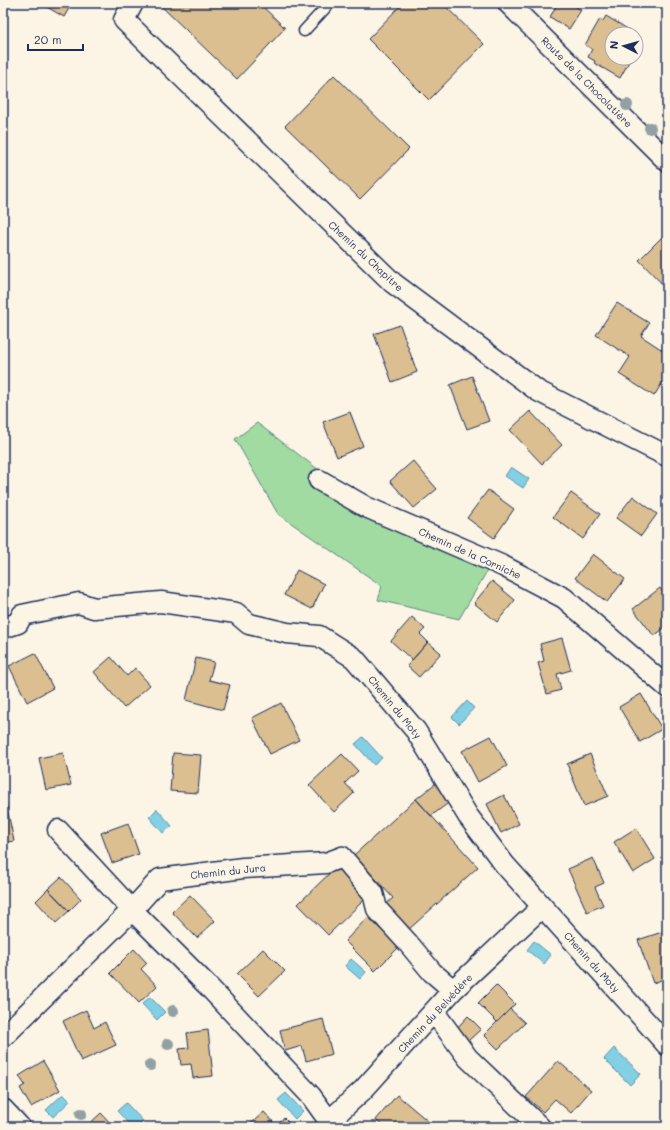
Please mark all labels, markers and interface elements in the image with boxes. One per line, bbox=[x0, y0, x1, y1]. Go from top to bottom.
scale bar bbox=[28, 26, 83, 52]
north arrow bbox=[604, 26, 644, 66]
text: 20 m bbox=[34, 31, 62, 47]
street label: Route de la Chocolatière bbox=[538, 33, 636, 131]
text: N bbox=[606, 40, 621, 50]
street label: Chemin du Chapitre bbox=[326, 218, 406, 294]
street label: Chemin de la Corniche bbox=[417, 524, 523, 582]
street label: Chemin du Moty bbox=[365, 673, 425, 741]
street label: Chemin du Jura bbox=[189, 860, 267, 882]
street label: Chemin du Moty bbox=[561, 929, 623, 995]
street label: Chemin du Belvédère bbox=[395, 970, 475, 1056]

